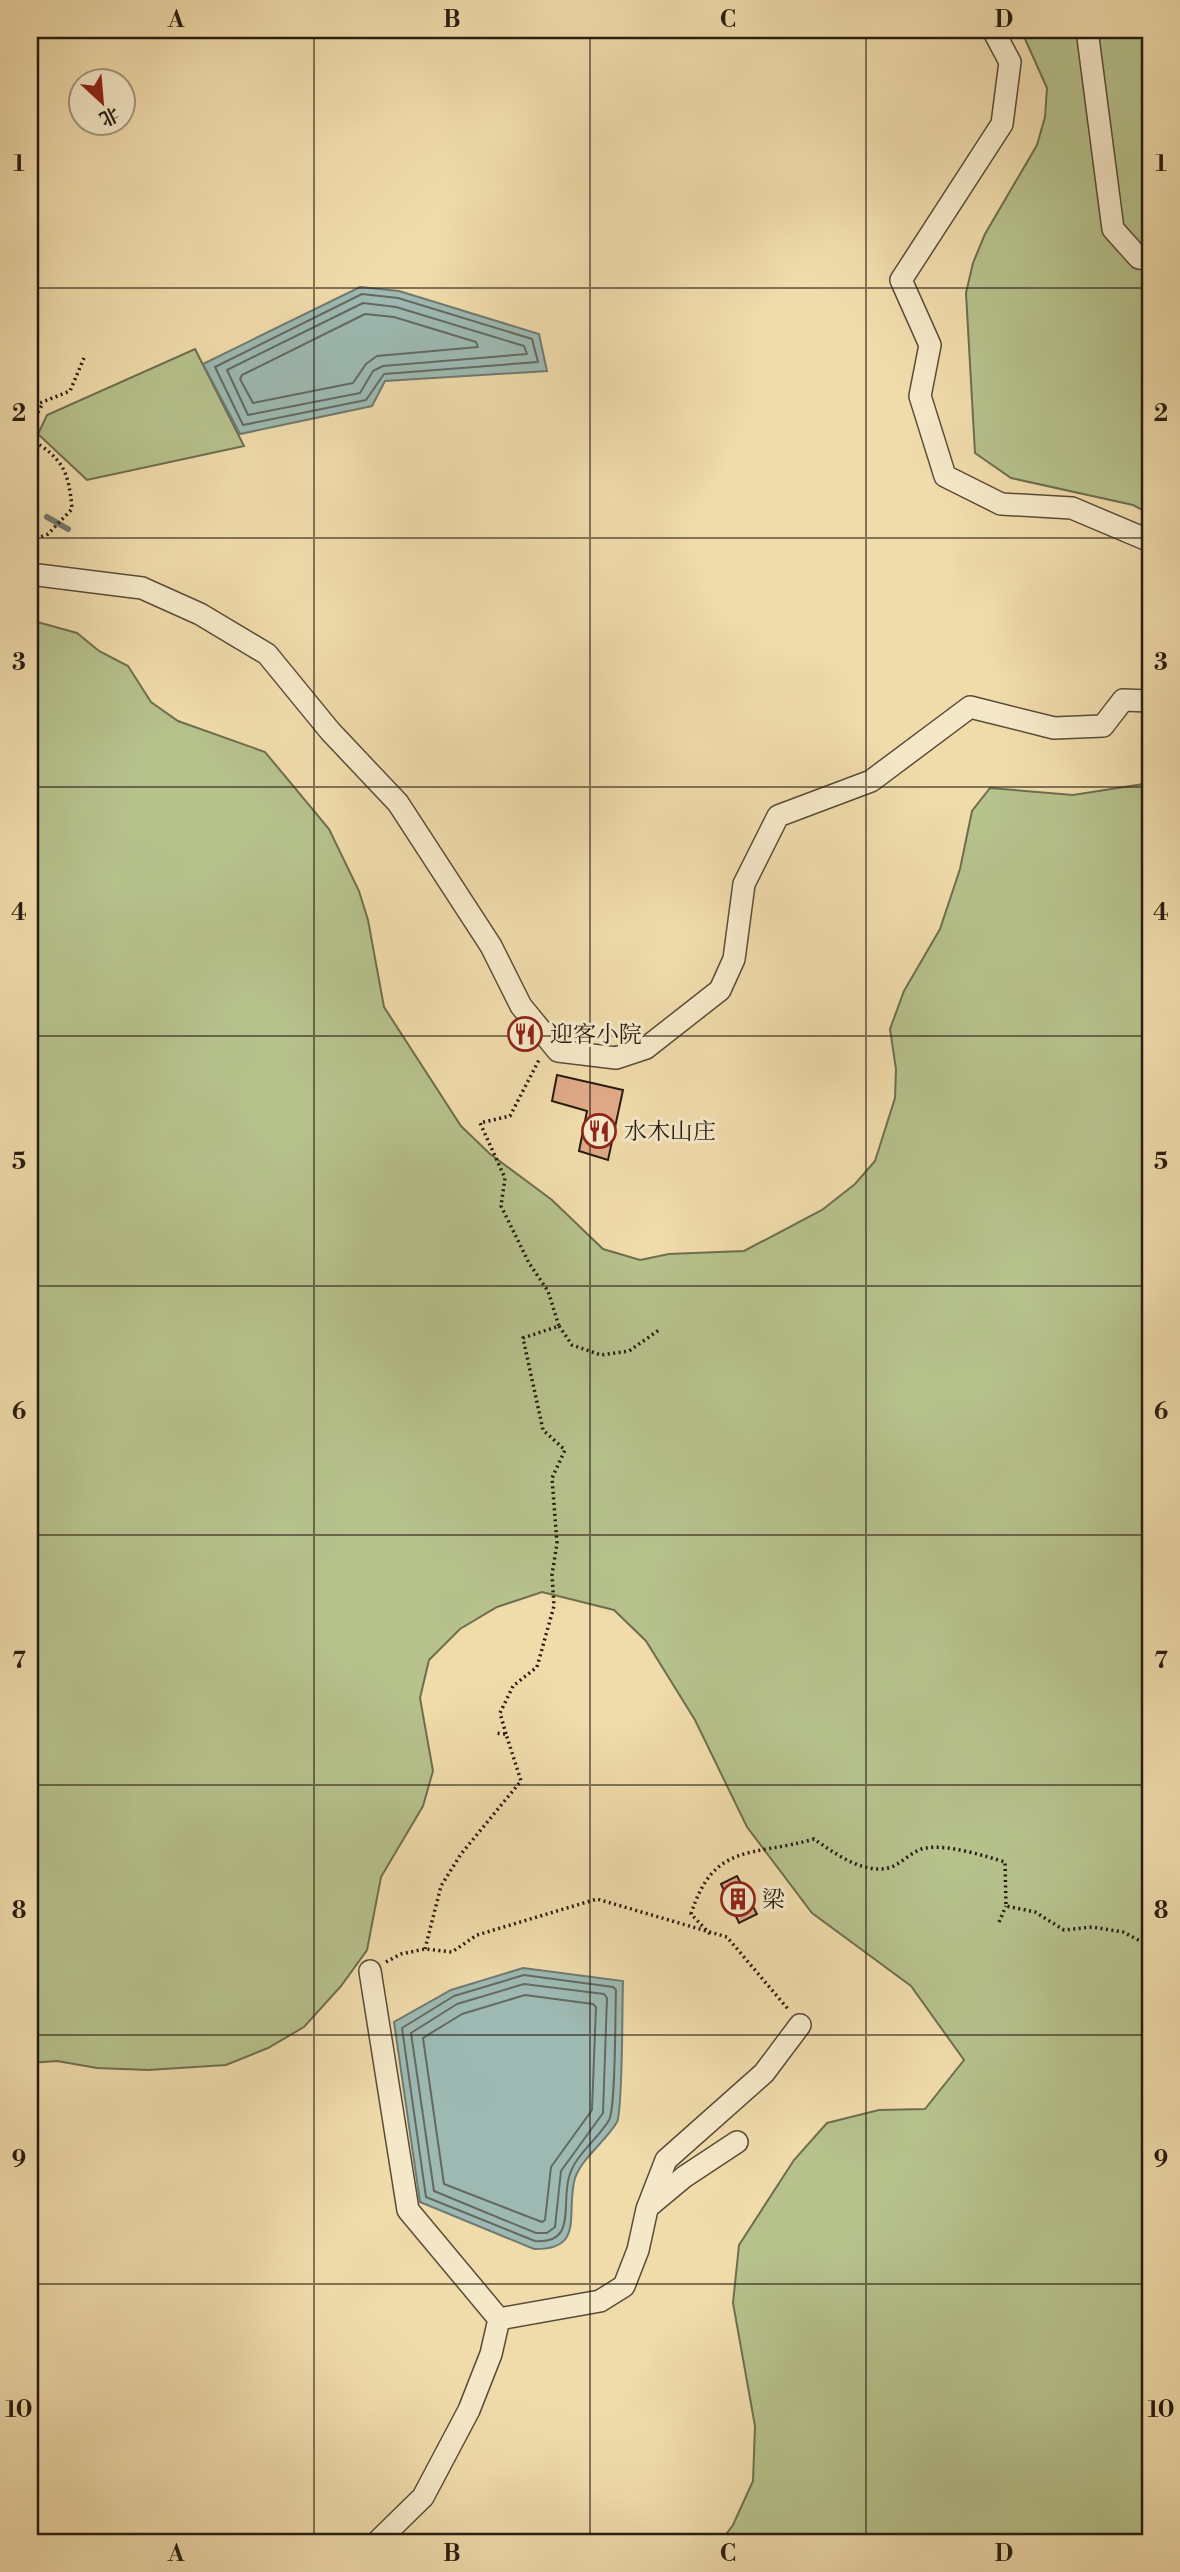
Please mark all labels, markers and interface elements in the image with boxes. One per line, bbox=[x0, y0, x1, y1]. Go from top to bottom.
text: A bbox=[167, 6, 185, 34]
text: B bbox=[443, 6, 461, 34]
text: C bbox=[720, 6, 736, 34]
text: D bbox=[995, 6, 1013, 34]
north arrow bbox=[66, 66, 136, 136]
text: 北 bbox=[95, 101, 123, 131]
text: 1 bbox=[13, 150, 25, 178]
text: 1 bbox=[1155, 150, 1167, 178]
text: 2 bbox=[12, 400, 26, 428]
text: 2 bbox=[1154, 400, 1168, 428]
text: 3 bbox=[12, 649, 26, 677]
text: 3 bbox=[1154, 649, 1168, 677]
text: 4 bbox=[11, 899, 27, 927]
text: 4 bbox=[1153, 899, 1169, 927]
restaurant icon: 迎客小院 bbox=[506, 1015, 544, 1053]
place label: 迎客小院 bbox=[550, 1021, 642, 1049]
restaurant icon: 水木山庄 bbox=[580, 1112, 618, 1150]
place label: 水木山庄 bbox=[624, 1118, 716, 1146]
text: 5 bbox=[12, 1148, 26, 1176]
text: 5 bbox=[1154, 1148, 1168, 1176]
text: 6 bbox=[12, 1398, 26, 1426]
text: 6 bbox=[1154, 1398, 1168, 1426]
text: 7 bbox=[12, 1647, 26, 1675]
text: 7 bbox=[1154, 1647, 1168, 1675]
building icon: 梁 bbox=[719, 1880, 757, 1918]
place label: 梁 bbox=[762, 1886, 785, 1914]
text: 8 bbox=[12, 1897, 26, 1925]
text: 8 bbox=[1154, 1897, 1168, 1925]
text: 9 bbox=[12, 2146, 26, 2174]
text: 9 bbox=[1154, 2146, 1168, 2174]
text: 10 bbox=[5, 2396, 33, 2424]
text: 10 bbox=[1147, 2396, 1175, 2424]
text: A bbox=[167, 2540, 185, 2568]
text: B bbox=[443, 2540, 461, 2568]
text: C bbox=[720, 2540, 736, 2568]
text: D bbox=[995, 2540, 1013, 2568]

